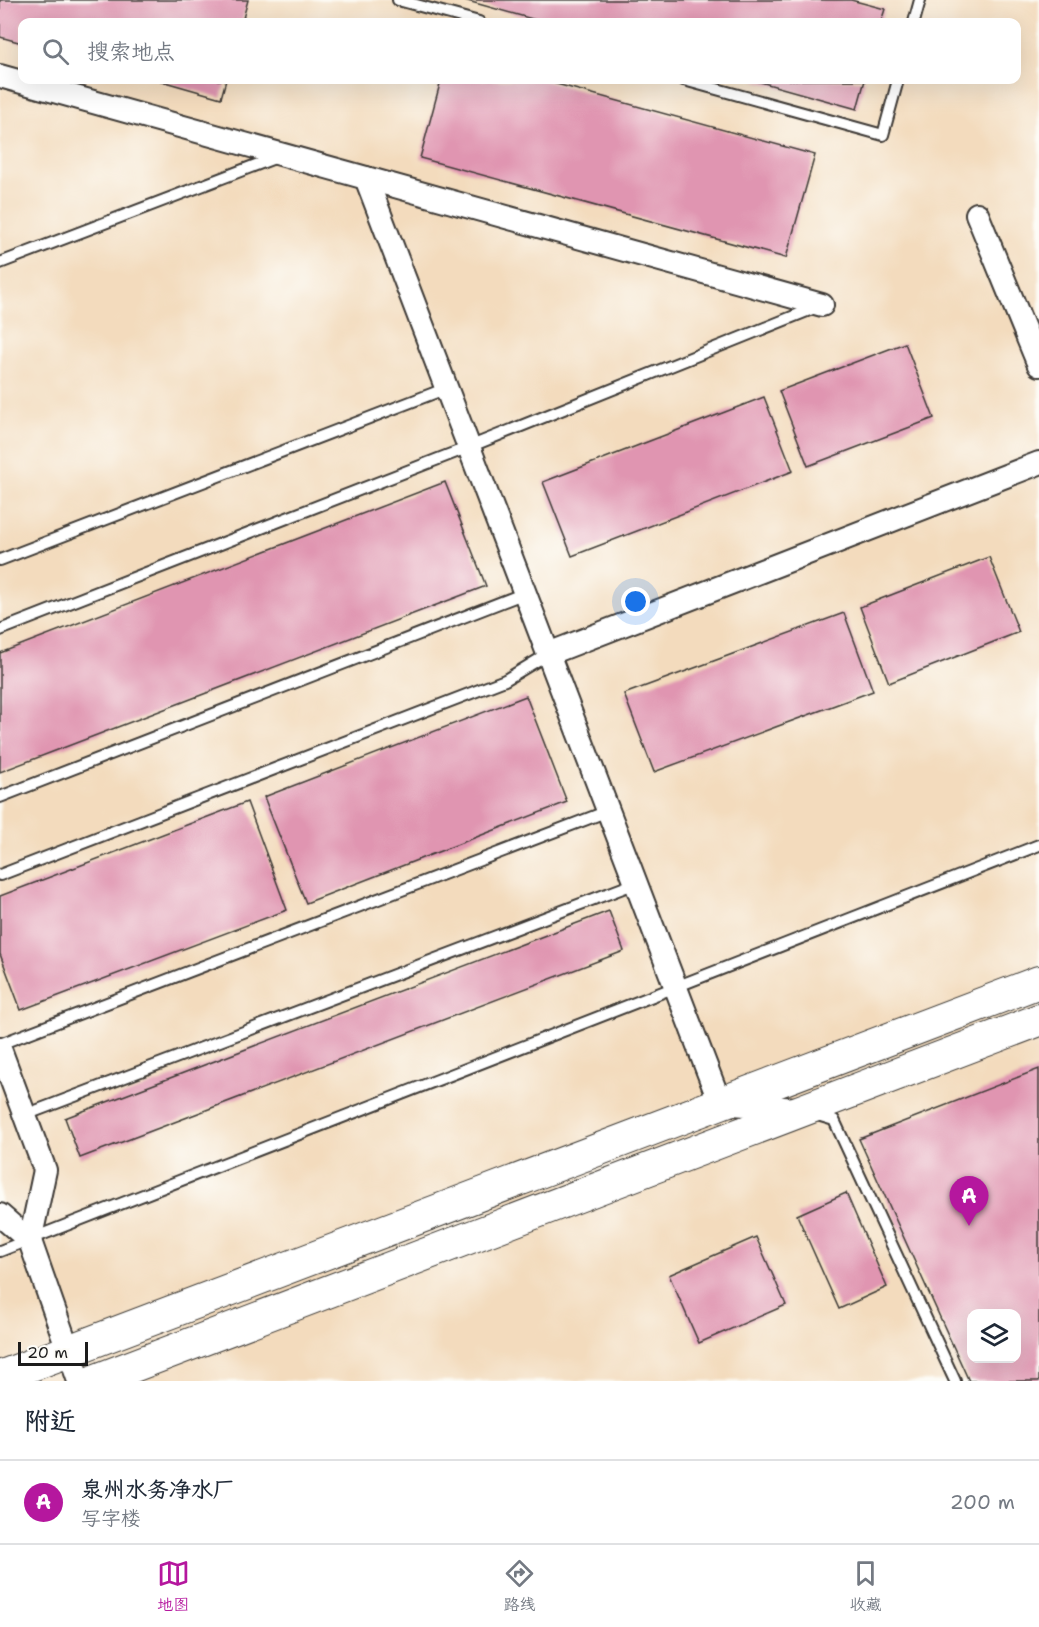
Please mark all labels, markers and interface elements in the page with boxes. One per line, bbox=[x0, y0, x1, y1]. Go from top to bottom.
search box bbox=[18, 18, 1021, 84]
icon: search bbox=[39, 35, 72, 68]
text: 搜索地点 bbox=[87, 37, 175, 66]
your location bbox=[621, 587, 650, 616]
pin: A bbox=[950, 1176, 988, 1226]
map controls bbox=[967, 1309, 1021, 1363]
button: layers bbox=[967, 1309, 1021, 1363]
scale bar bbox=[18, 1339, 88, 1366]
text: 20 m bbox=[27, 1342, 68, 1363]
text: 附近 bbox=[24, 1403, 76, 1438]
text: 泉州水务净水厂 bbox=[81, 1475, 235, 1504]
text: A bbox=[36, 1489, 51, 1515]
text: 200 m bbox=[950, 1489, 1015, 1515]
text: 写字楼 bbox=[81, 1505, 141, 1531]
tab: 地图 bbox=[157, 1557, 190, 1615]
tab: 路线 bbox=[503, 1557, 536, 1615]
tab: 收藏 bbox=[849, 1557, 882, 1615]

